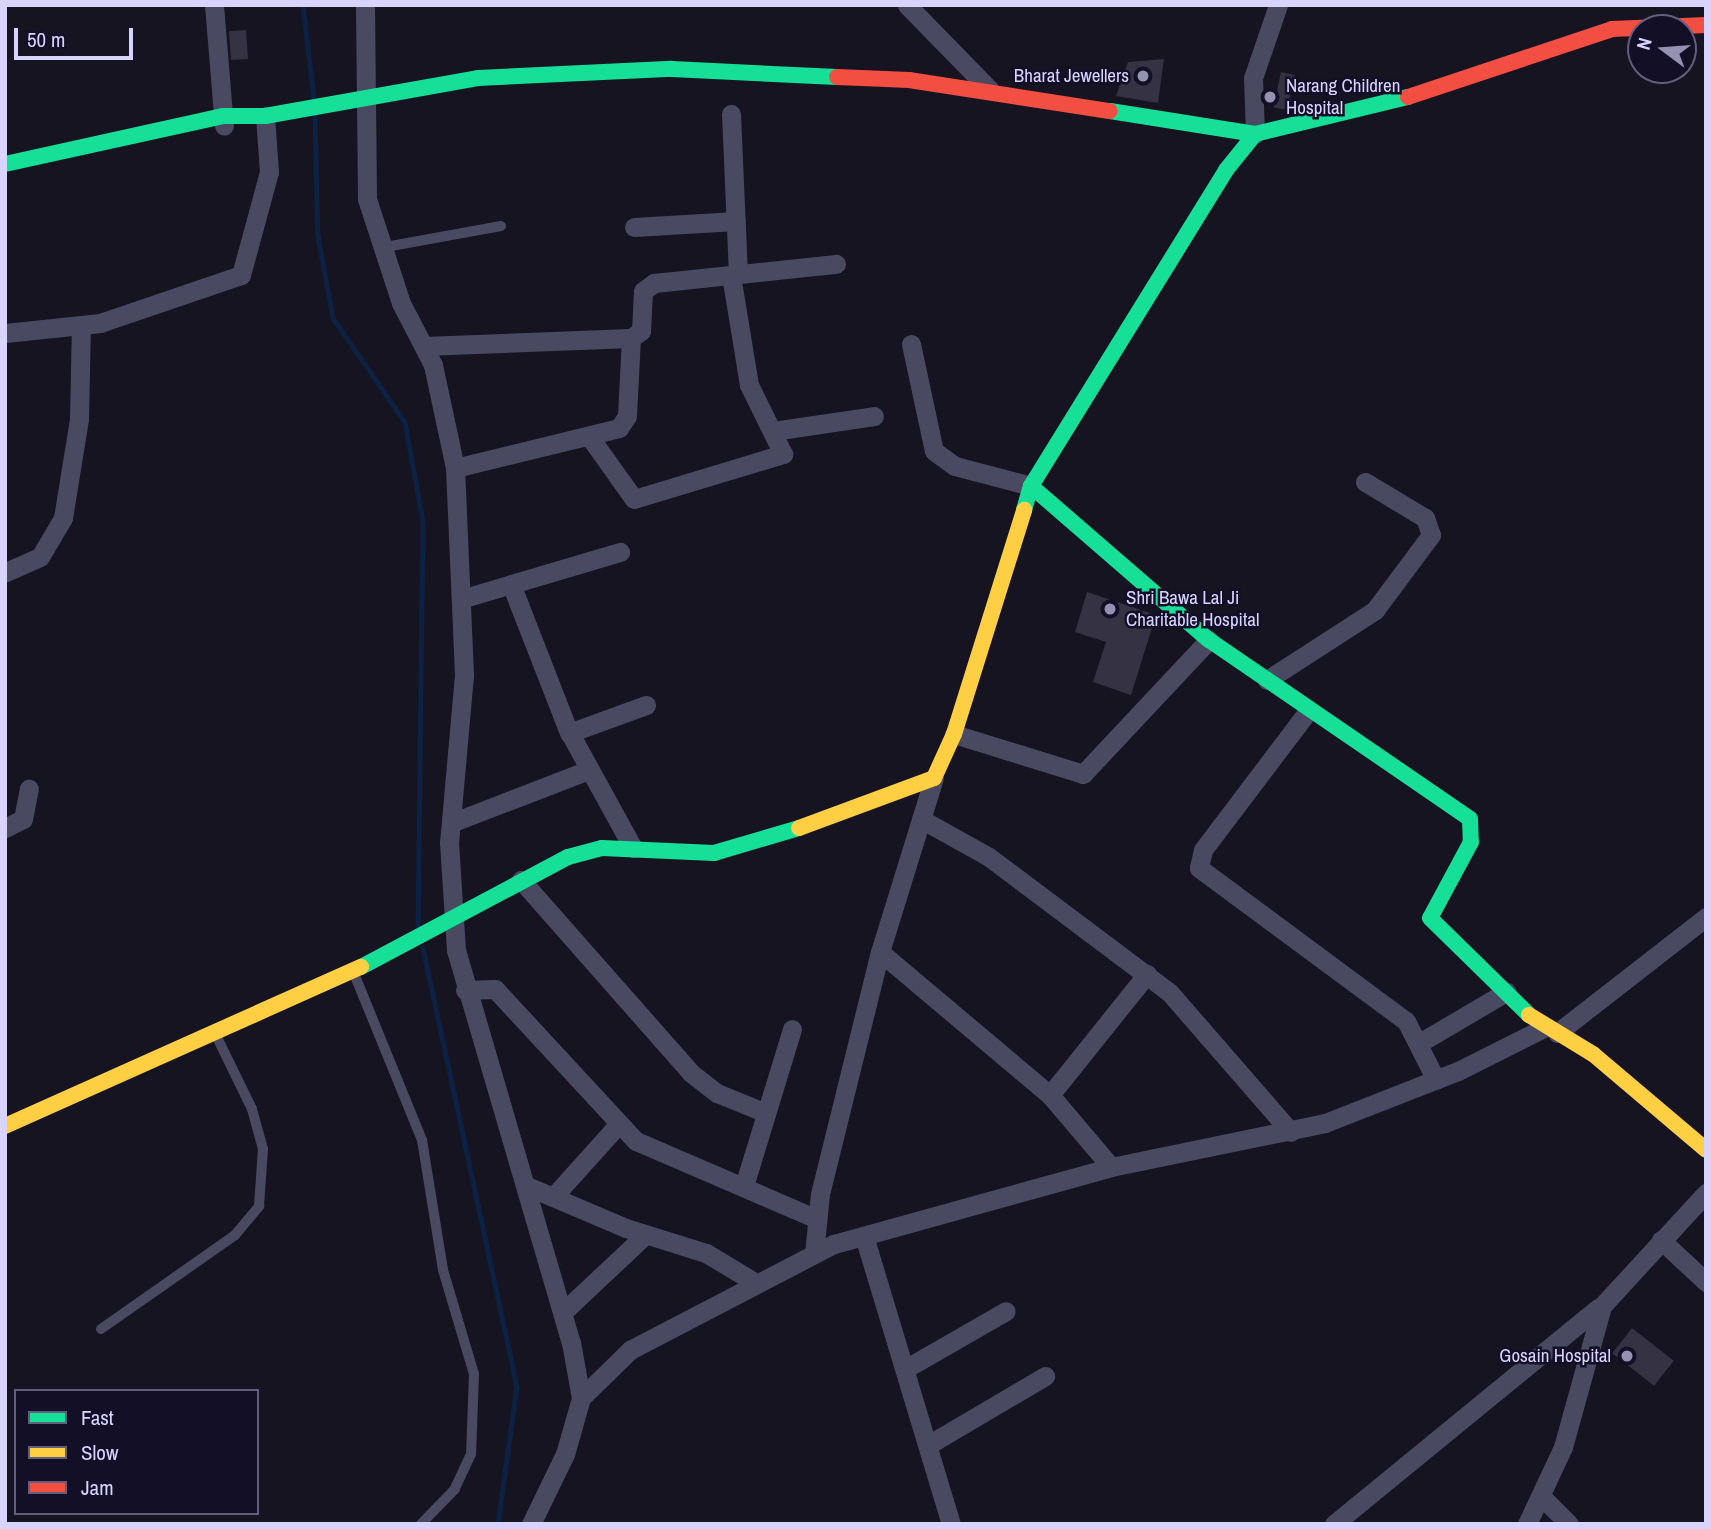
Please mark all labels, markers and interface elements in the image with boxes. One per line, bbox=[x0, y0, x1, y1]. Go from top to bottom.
scale bar bbox=[18, 14, 136, 58]
north arrow bbox=[1627, 14, 1697, 84]
text: 50 m bbox=[27, 25, 65, 54]
text: N bbox=[1630, 35, 1658, 53]
place label: Bharat Jewellers bbox=[1014, 65, 1129, 87]
marker: Bharat Jewellers bbox=[1135, 68, 1151, 84]
place label: Narang Children Hospital bbox=[1286, 75, 1400, 119]
marker: Narang Children Hospital bbox=[1260, 87, 1280, 107]
place label: Shri Bawa Lal Ji Charitable Hospital bbox=[1126, 587, 1259, 631]
marker: Shri Bawa Lal Ji Charitable Hospital bbox=[1100, 599, 1120, 619]
place label: Gosain Hospital bbox=[1499, 1345, 1611, 1367]
marker: Gosain Hospital bbox=[1617, 1346, 1637, 1366]
legend bbox=[14, 1389, 259, 1515]
text: Fast bbox=[81, 1403, 114, 1432]
text: Slow bbox=[81, 1438, 118, 1467]
text: Jam bbox=[81, 1473, 114, 1502]

